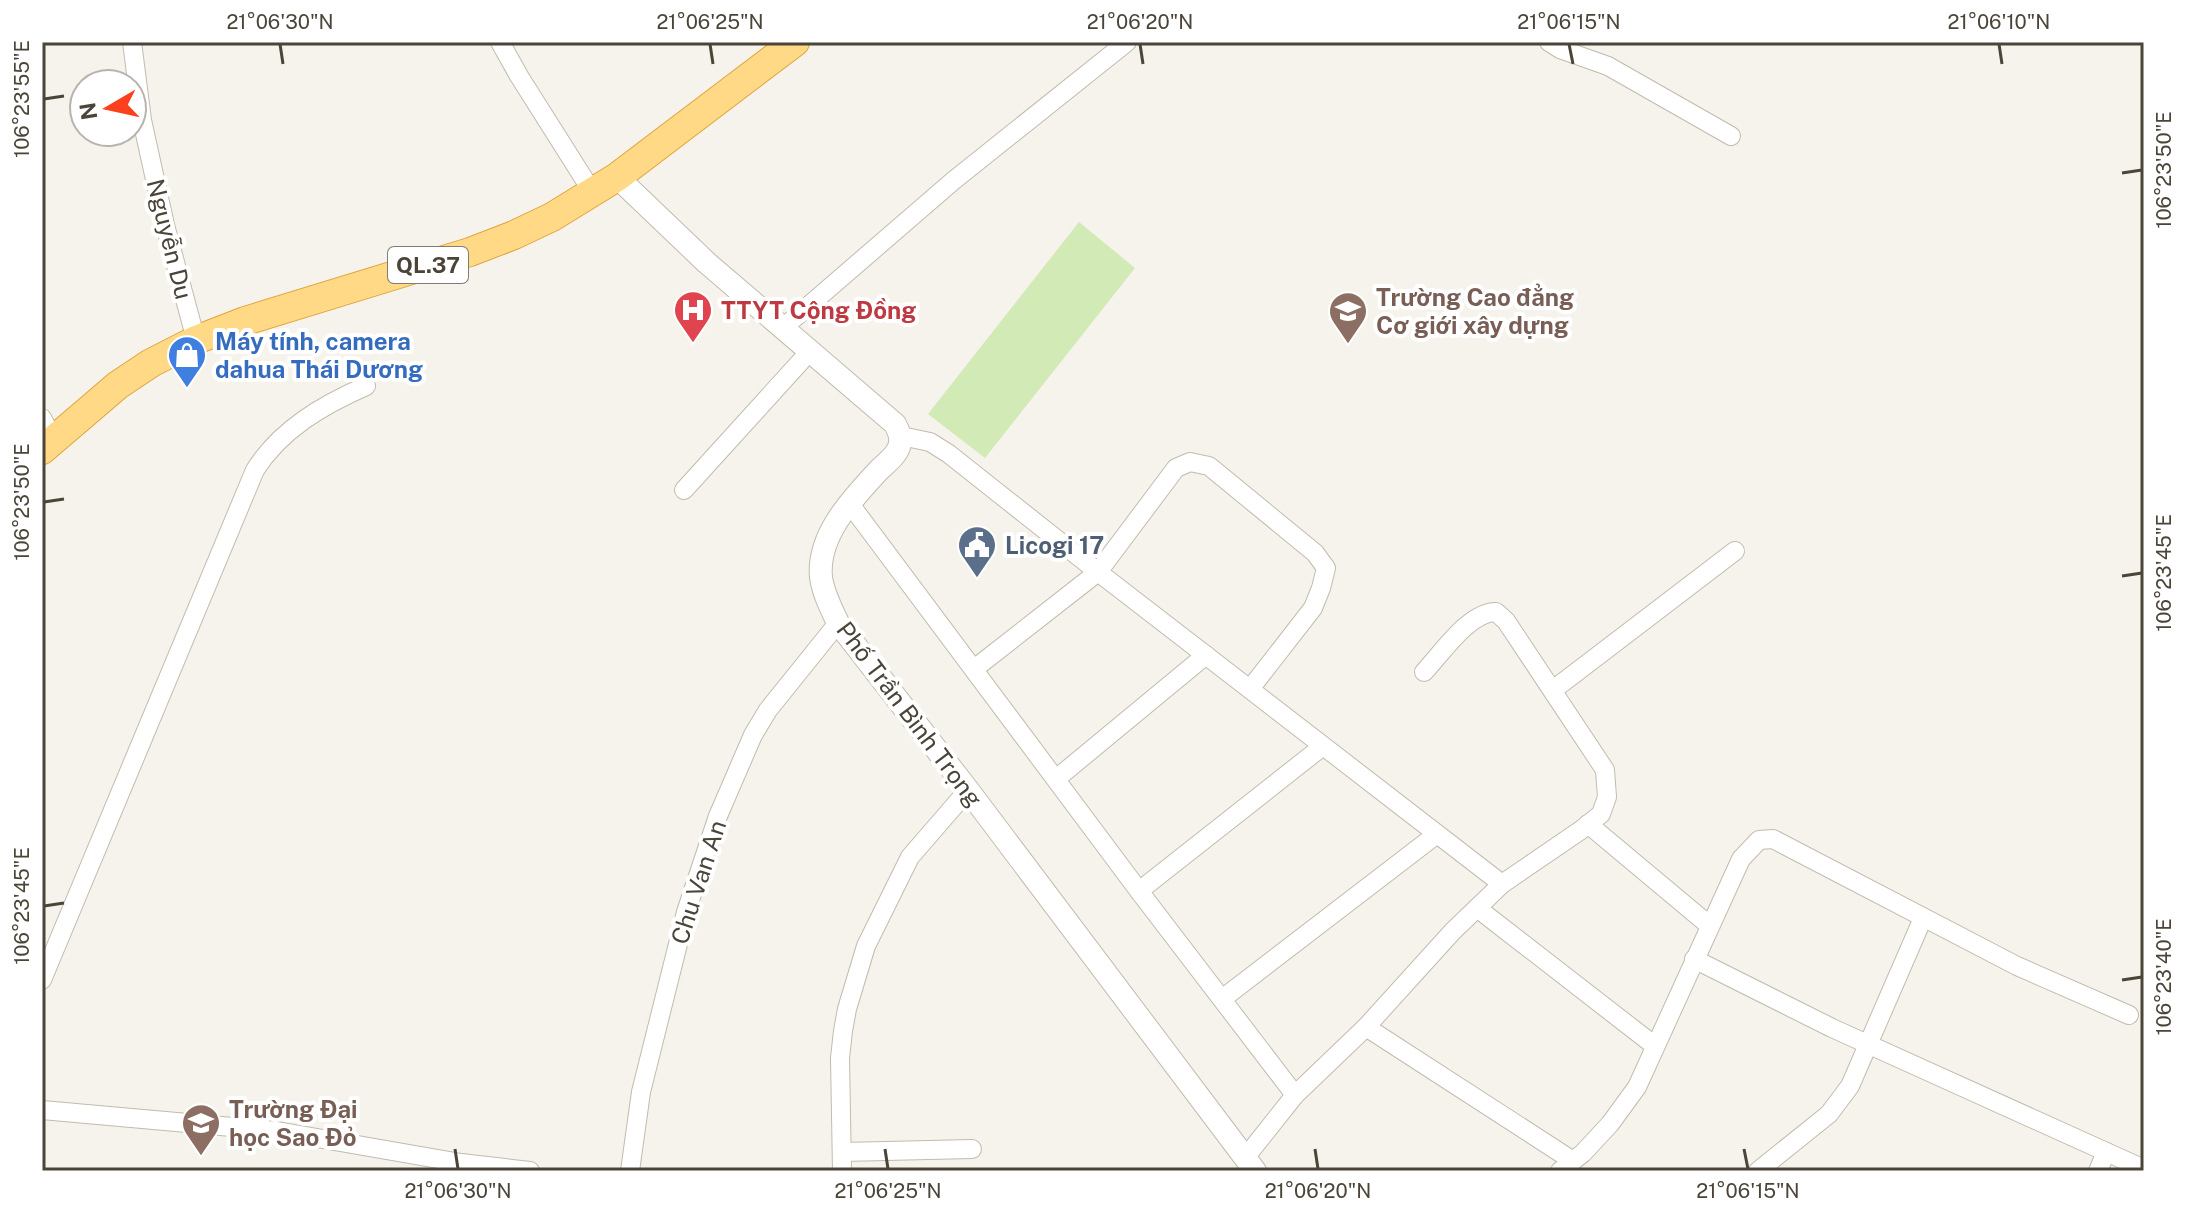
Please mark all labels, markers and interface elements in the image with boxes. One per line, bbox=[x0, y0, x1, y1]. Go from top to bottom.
text: 21°06'30"N bbox=[226, 10, 334, 34]
text: 21°06'25"N bbox=[656, 10, 764, 34]
text: 21°06'20"N bbox=[1087, 10, 1193, 34]
text: 21°06'15"N bbox=[1517, 10, 1621, 34]
text: 21°06'10"N bbox=[1948, 10, 2050, 34]
text: 106°23'55"E bbox=[10, 40, 34, 158]
north arrow bbox=[68, 68, 148, 148]
text: N bbox=[74, 101, 102, 122]
text: 106°23'50"E bbox=[2152, 111, 2176, 229]
street label: Nguyễn Du bbox=[142, 176, 198, 302]
road number: QL.37 bbox=[388, 247, 468, 283]
place label: Trường Cao đẳng Cơ giới xây dựng bbox=[1376, 283, 1574, 339]
hospital icon: TTYT Cộng Đồng bbox=[672, 289, 714, 344]
school or university icon: Trường Cao đẳng Cơ giới xây dựng bbox=[1327, 290, 1369, 345]
place label: TTYT Cộng Đồng bbox=[721, 296, 916, 324]
place label: Máy tính, camera dahua Thái Dương bbox=[215, 327, 423, 383]
shop icon: Máy tính, camera dahua Thái Dương bbox=[166, 334, 208, 389]
text: 106°23'50"E bbox=[10, 443, 34, 561]
text: 106°23'45"E bbox=[2152, 514, 2176, 632]
public building icon: Licogi 17 bbox=[956, 524, 998, 579]
place label: Licogi 17 bbox=[1005, 531, 1104, 559]
street label: Phố Trần Bình Trọng bbox=[831, 616, 989, 812]
street label: Chu Van An bbox=[665, 817, 731, 947]
text: 106°23'45"E bbox=[10, 847, 34, 965]
text: 106°23'40"E bbox=[2152, 918, 2176, 1036]
place label: Trường Đại học Sao Đỏ bbox=[229, 1095, 357, 1151]
school or university icon: Trường Đại học Sao Đỏ bbox=[180, 1102, 222, 1157]
text: 21°06'30"N bbox=[404, 1179, 512, 1203]
text: 21°06'25"N bbox=[834, 1179, 942, 1203]
text: 21°06'20"N bbox=[1265, 1179, 1371, 1203]
text: 21°06'15"N bbox=[1696, 1179, 1800, 1203]

